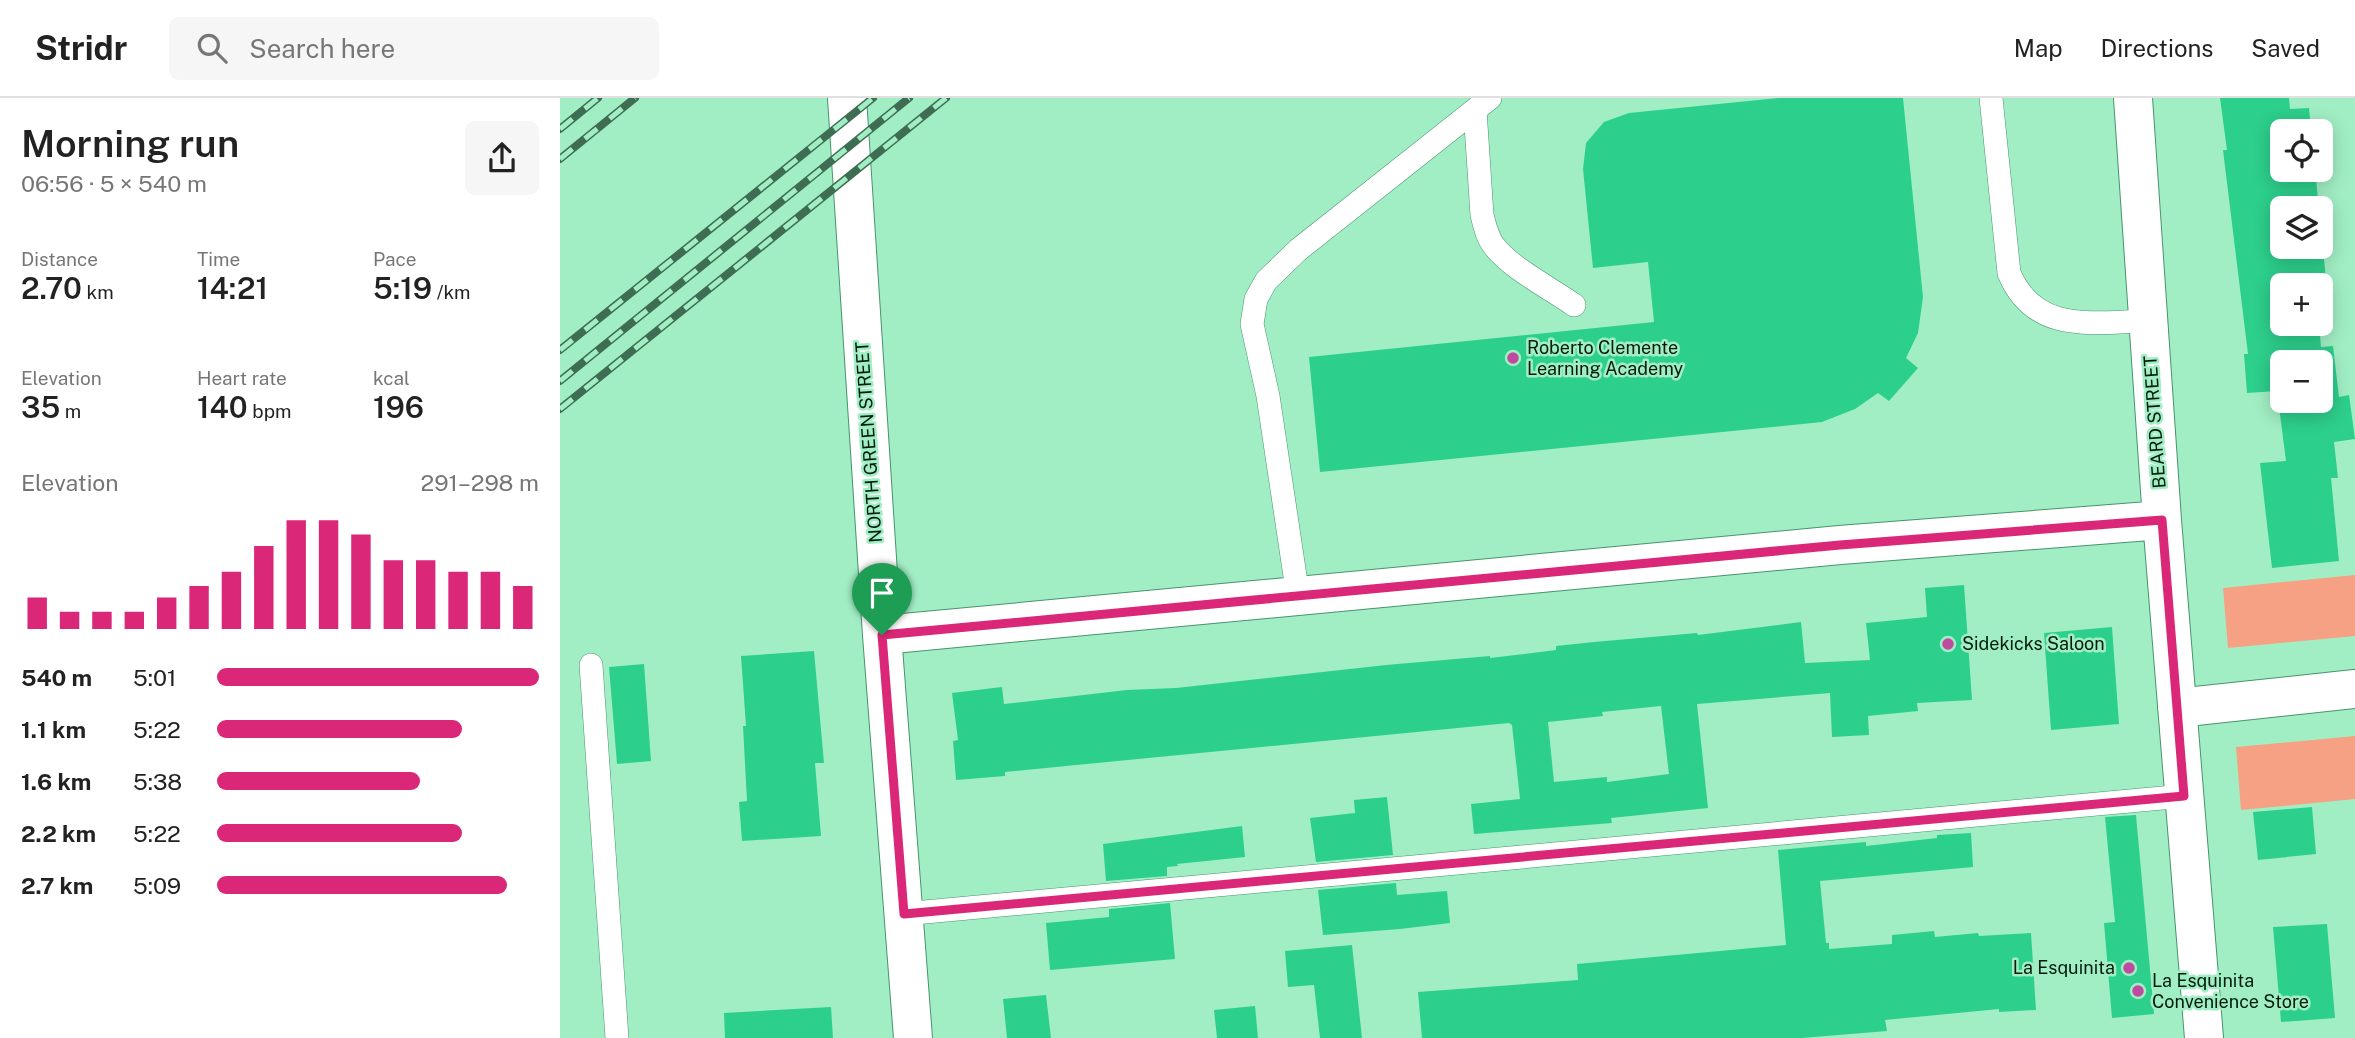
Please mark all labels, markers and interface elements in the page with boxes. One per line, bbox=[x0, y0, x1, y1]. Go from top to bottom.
search box bbox=[169, 17, 659, 80]
text: Stridr bbox=[35, 29, 127, 67]
icon: search bbox=[193, 29, 231, 67]
text: Search here bbox=[249, 33, 395, 64]
text: Map bbox=[2014, 34, 2063, 62]
text: Directions bbox=[2101, 34, 2213, 62]
text: Saved bbox=[2251, 34, 2320, 62]
map controls bbox=[2270, 119, 2333, 413]
button: locate bbox=[2270, 119, 2333, 182]
text: Morning run bbox=[21, 121, 239, 166]
button: share bbox=[465, 121, 539, 195]
text: 06:56 · 5 × 540 m bbox=[21, 170, 207, 197]
button: layers bbox=[2270, 196, 2333, 259]
text: Distance bbox=[21, 248, 98, 270]
text: Time bbox=[197, 248, 240, 270]
text: Pace bbox=[373, 248, 416, 270]
text: 2.70 bbox=[21, 270, 82, 306]
text: 14:21 bbox=[197, 270, 268, 306]
text: 5:19 bbox=[373, 270, 432, 306]
button: + bbox=[2270, 273, 2333, 336]
text: km bbox=[82, 281, 114, 303]
text: /km bbox=[432, 281, 471, 303]
place label: Roberto Clemente Learning Academy bbox=[1527, 337, 1683, 379]
street label: NORTH GREEN STREET bbox=[851, 340, 886, 543]
marker: Roberto Clemente Learning Academy bbox=[1505, 350, 1521, 366]
button: − bbox=[2270, 350, 2333, 413]
street label: BEARD STREET bbox=[2139, 355, 2170, 489]
text: Elevation bbox=[21, 367, 102, 389]
text: Heart rate bbox=[197, 367, 287, 389]
text: kcal bbox=[373, 367, 410, 389]
text: 35 bbox=[21, 389, 60, 425]
text: 140 bbox=[197, 389, 248, 425]
text: 196 bbox=[373, 389, 424, 425]
text: m bbox=[60, 400, 81, 422]
text: bpm bbox=[248, 400, 291, 422]
text: Elevation bbox=[21, 469, 119, 496]
text: 291–298 m bbox=[421, 469, 539, 496]
pin bbox=[852, 563, 912, 635]
icon: arrive bbox=[863, 574, 901, 612]
place label: Sidekicks Saloon bbox=[1962, 633, 2105, 654]
marker: Sidekicks Saloon bbox=[1940, 636, 1956, 652]
text: 540 m bbox=[21, 664, 92, 691]
text: 5:01 bbox=[133, 664, 176, 691]
text: 1.1 km bbox=[21, 716, 86, 743]
text: 5:22 bbox=[133, 716, 181, 743]
text: 1.6 km bbox=[21, 768, 91, 795]
text: 5:38 bbox=[133, 768, 182, 795]
text: 2.2 km bbox=[21, 820, 96, 847]
text: 5:22 bbox=[133, 820, 181, 847]
text: 2.7 km bbox=[21, 872, 93, 899]
text: 5:09 bbox=[133, 872, 181, 899]
place label: La Esquinita bbox=[2013, 957, 2115, 978]
marker: La Esquinita bbox=[2121, 960, 2137, 976]
place label: La Esquinita Convenience Store bbox=[2152, 970, 2309, 1012]
marker: La Esquinita Convenience Store bbox=[2130, 983, 2146, 999]

